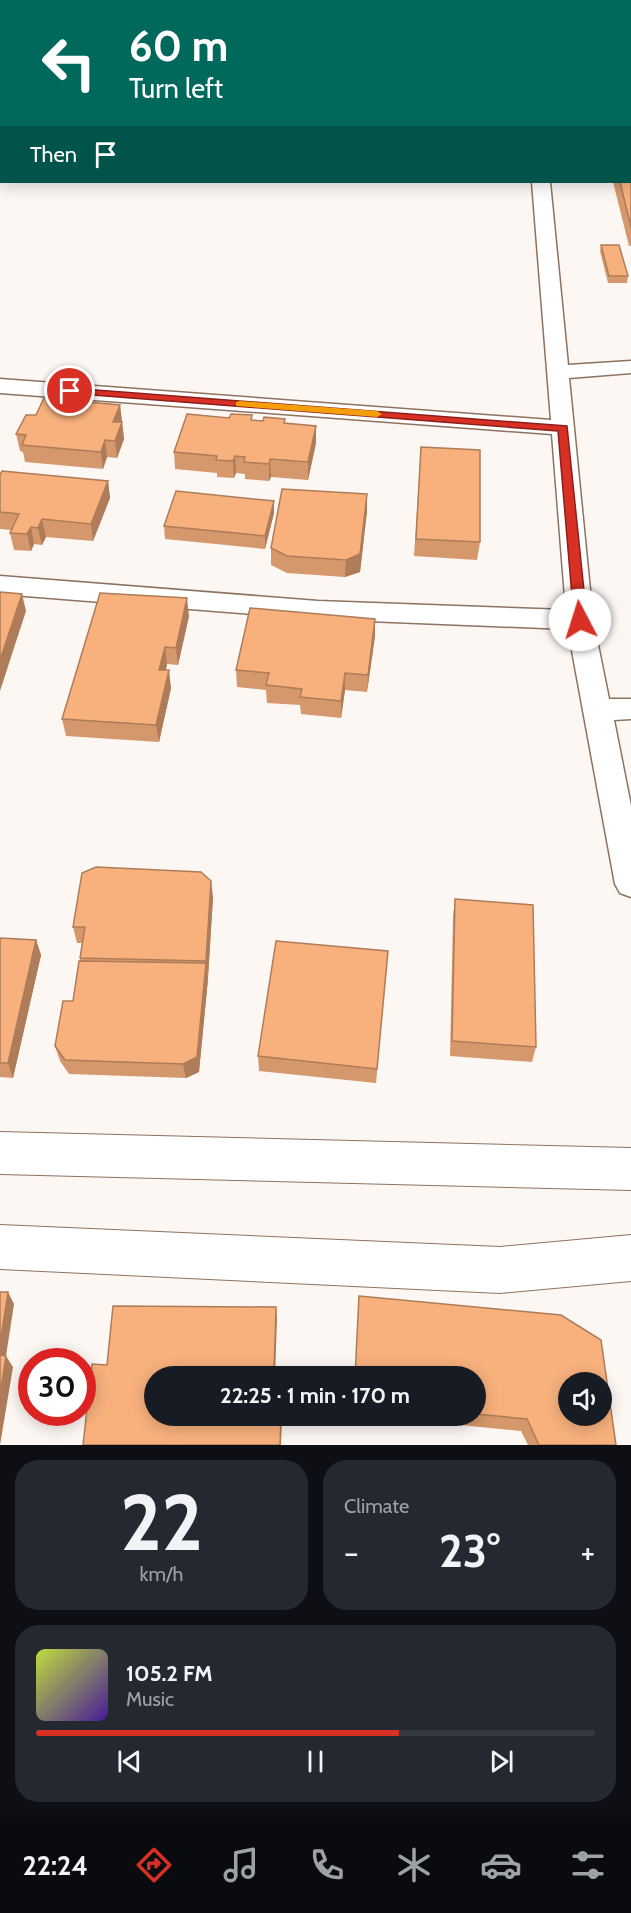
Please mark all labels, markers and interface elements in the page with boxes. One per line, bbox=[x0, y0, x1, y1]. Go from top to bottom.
text: 60 m bbox=[129, 20, 228, 72]
icon: left bbox=[30, 24, 108, 102]
text: Turn left bbox=[129, 72, 223, 105]
icon: arrive bbox=[89, 138, 122, 171]
text: Then bbox=[30, 141, 77, 168]
pin bbox=[44, 365, 95, 416]
icon: arrive bbox=[53, 374, 86, 407]
position arrow bbox=[548, 588, 612, 652]
speed limit sign: 30 bbox=[18, 1348, 96, 1426]
map controls bbox=[558, 1372, 612, 1426]
button: sound bbox=[558, 1372, 612, 1426]
text: 22:25 · 1 min · 170 m bbox=[220, 1382, 410, 1409]
text: 22 bbox=[120, 1475, 203, 1570]
text: Climate bbox=[344, 1494, 409, 1518]
text: 23° bbox=[439, 1524, 500, 1578]
text: − bbox=[344, 1532, 359, 1572]
text: + bbox=[580, 1532, 595, 1572]
text: km/h bbox=[140, 1562, 183, 1586]
text: 105.2 FM bbox=[126, 1660, 212, 1687]
text: Music bbox=[126, 1687, 174, 1711]
icon: previous bbox=[113, 1745, 146, 1778]
icon: pause bbox=[299, 1745, 332, 1778]
icon: next bbox=[485, 1745, 518, 1778]
icon: directions bbox=[133, 1844, 175, 1886]
icon: music bbox=[220, 1844, 262, 1886]
icon: phone bbox=[306, 1844, 348, 1886]
icon: climate bbox=[393, 1844, 435, 1886]
icon: car bbox=[480, 1844, 522, 1886]
icon: filters bbox=[567, 1844, 609, 1886]
text: 22:24 bbox=[22, 1849, 88, 1882]

